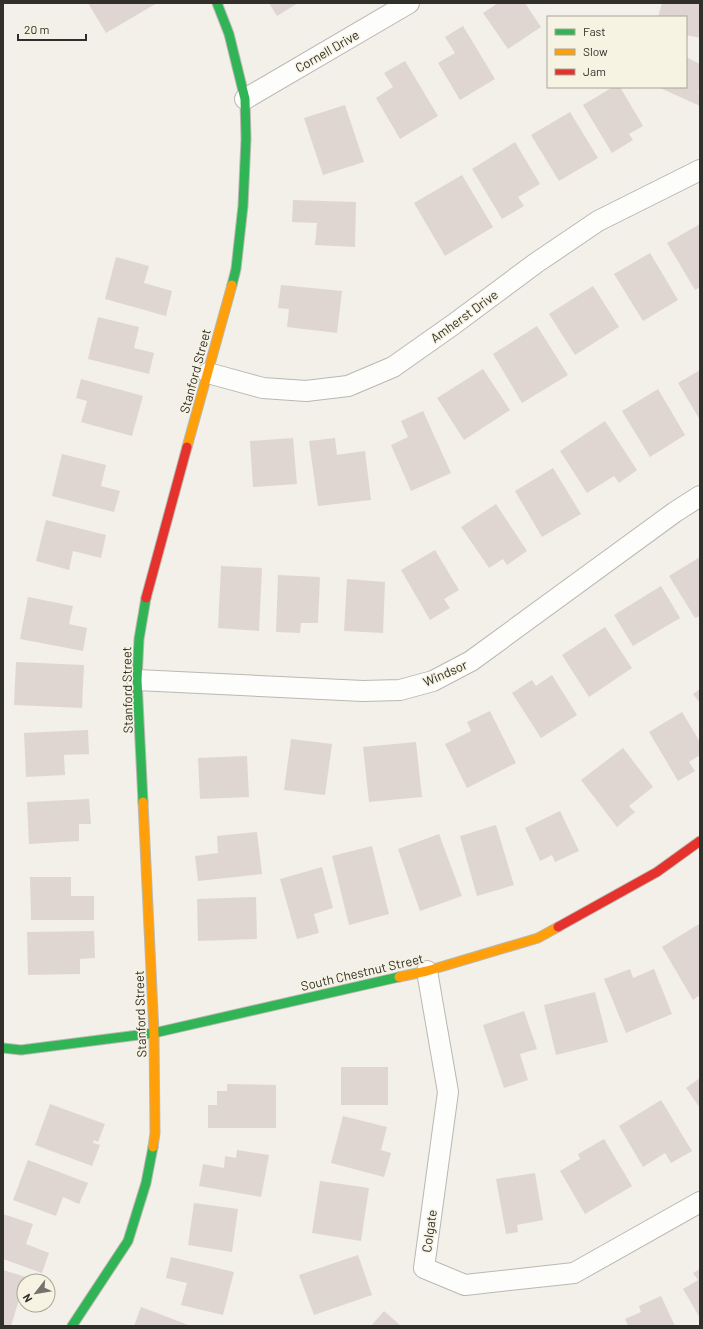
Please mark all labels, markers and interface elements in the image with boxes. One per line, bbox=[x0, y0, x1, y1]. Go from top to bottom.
scale bar bbox=[18, 16, 86, 42]
legend bbox=[547, 16, 687, 88]
text: 20 m bbox=[24, 22, 50, 36]
text: Fast bbox=[583, 24, 606, 38]
street label: Cornell Drive bbox=[292, 26, 362, 76]
text: Slow bbox=[583, 44, 608, 58]
text: Jam bbox=[583, 64, 606, 78]
street label: Amherst Drive bbox=[427, 286, 501, 346]
street label: Stanford Street bbox=[176, 327, 214, 415]
street label: Stanford Street bbox=[118, 646, 136, 734]
street label: Windsor bbox=[420, 656, 470, 690]
street label: South Chestnut Street bbox=[299, 950, 425, 994]
street label: Stanford Street bbox=[130, 970, 150, 1058]
street label: Colgate bbox=[418, 1209, 440, 1253]
north arrow bbox=[16, 1273, 56, 1313]
text: N bbox=[20, 1292, 34, 1305]

